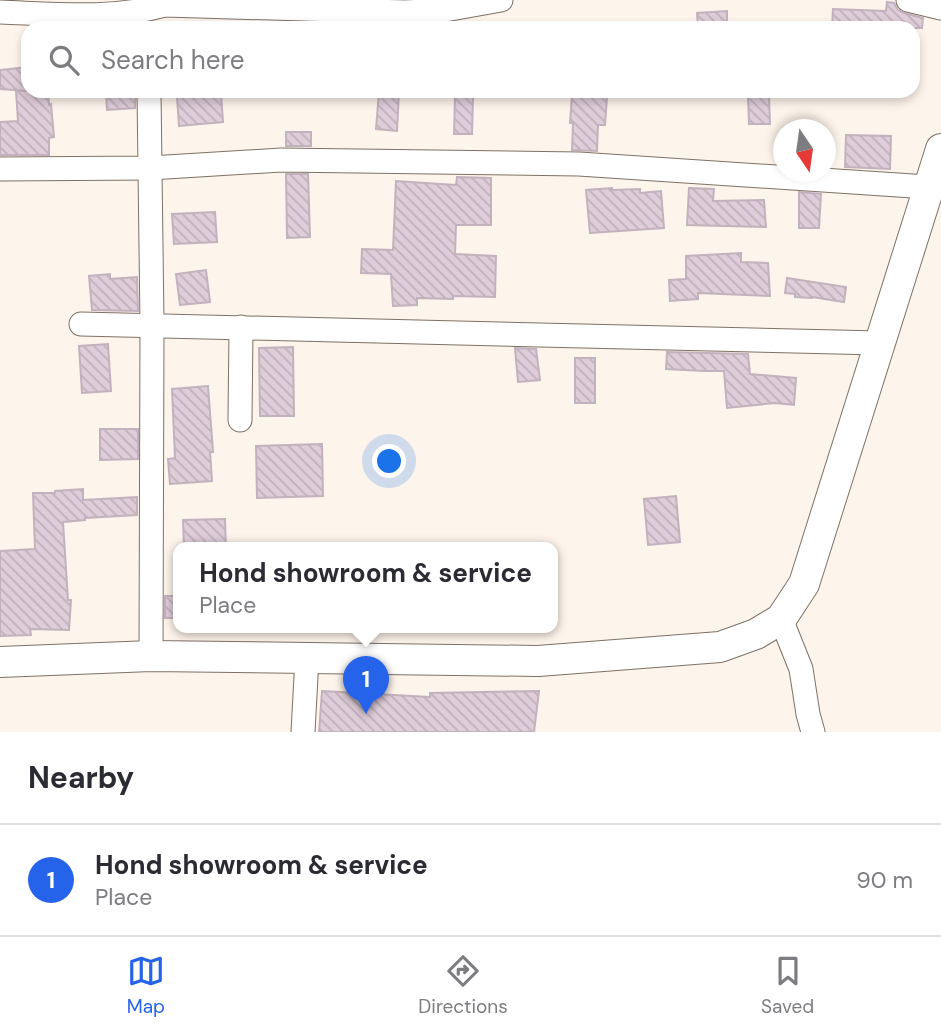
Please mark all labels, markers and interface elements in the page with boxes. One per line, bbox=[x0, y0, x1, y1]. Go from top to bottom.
search box bbox=[21, 21, 920, 98]
icon: search bbox=[45, 41, 83, 79]
text: Search here bbox=[101, 43, 244, 77]
north arrow bbox=[773, 119, 836, 182]
your location bbox=[372, 444, 406, 478]
popup bbox=[173, 542, 558, 633]
text: Hond showroom & service bbox=[199, 556, 532, 590]
text: Place bbox=[199, 590, 256, 620]
pin: 1 bbox=[343, 656, 389, 714]
text: Nearby bbox=[28, 758, 134, 797]
text: Hond showroom & service bbox=[95, 848, 428, 882]
text: 1 bbox=[47, 865, 55, 895]
text: 90 m bbox=[856, 865, 913, 895]
text: Place bbox=[95, 882, 152, 912]
tab: Map bbox=[127, 952, 165, 1019]
tab: Directions bbox=[418, 952, 508, 1019]
tab: Saved bbox=[761, 952, 814, 1019]

